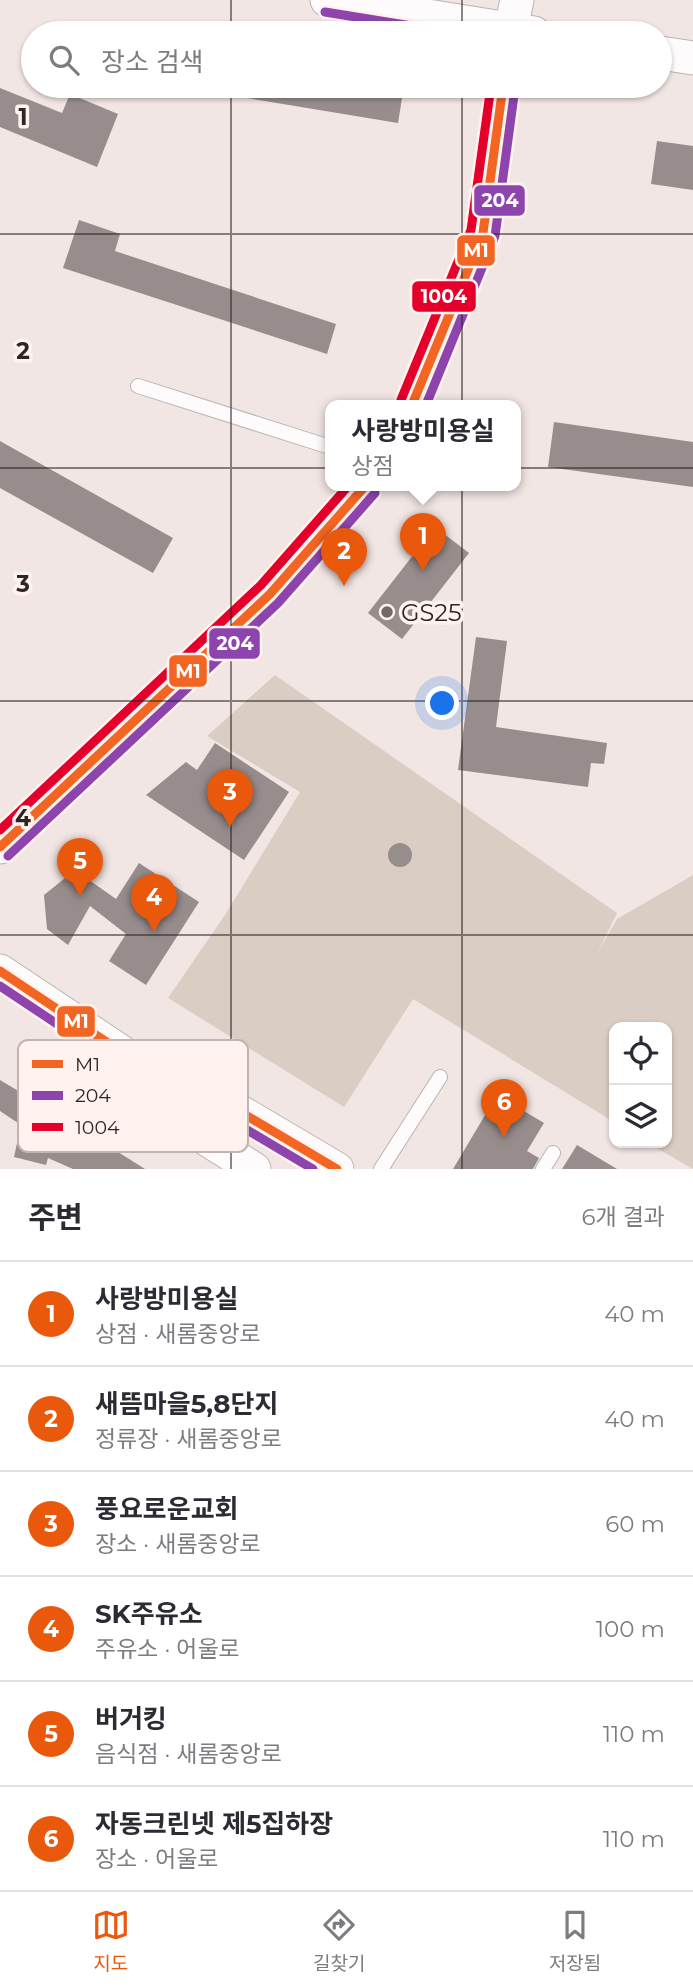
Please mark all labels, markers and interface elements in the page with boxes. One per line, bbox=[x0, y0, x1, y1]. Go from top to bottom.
search box bbox=[21, 21, 672, 98]
icon: search bbox=[45, 41, 83, 79]
text: 장소 검색 bbox=[101, 46, 204, 78]
text: 1 bbox=[18, 103, 28, 131]
line badge: 204 bbox=[473, 184, 526, 217]
text: 204 bbox=[481, 189, 519, 212]
line badge: M1 bbox=[456, 234, 496, 267]
text: M1 bbox=[463, 239, 489, 262]
line badge: 1004 bbox=[411, 280, 477, 313]
text: 1004 bbox=[421, 285, 467, 308]
text: 2 bbox=[16, 337, 30, 365]
popup bbox=[325, 400, 521, 491]
text: 사랑방미용실 bbox=[351, 415, 495, 447]
text: 상점 bbox=[351, 452, 394, 480]
pin: 1 bbox=[400, 513, 446, 571]
pin: 2 bbox=[321, 528, 367, 586]
text: 3 bbox=[15, 570, 30, 598]
place label: GS25 bbox=[401, 598, 462, 627]
marker: GS25 bbox=[379, 604, 395, 620]
line badge: 204 bbox=[208, 627, 261, 660]
text: 204 bbox=[216, 632, 254, 655]
line badge: M1 bbox=[168, 654, 208, 688]
text: M1 bbox=[175, 660, 201, 683]
your location bbox=[425, 686, 459, 720]
pin: 3 bbox=[207, 769, 253, 827]
text: 4 bbox=[15, 804, 31, 832]
pin: 5 bbox=[57, 838, 103, 896]
pin: 4 bbox=[131, 874, 177, 932]
line badge: M1 bbox=[56, 1005, 96, 1038]
text: M1 bbox=[63, 1010, 89, 1033]
map controls bbox=[609, 1022, 672, 1148]
button: locate bbox=[609, 1022, 672, 1085]
legend bbox=[18, 1040, 248, 1152]
text: M1 bbox=[75, 1053, 100, 1076]
pin: 6 bbox=[481, 1079, 527, 1137]
text: 204 bbox=[75, 1084, 111, 1107]
button: layers bbox=[609, 1085, 672, 1148]
text: 1004 bbox=[75, 1116, 120, 1139]
text: 주변 bbox=[28, 1199, 83, 1236]
text: 6개 결과 bbox=[581, 1203, 665, 1231]
text: 사랑방미용실 bbox=[95, 1283, 239, 1315]
text: 1 bbox=[46, 1300, 56, 1328]
text: 40 m bbox=[604, 1300, 665, 1328]
text: 상점 · 새롬중앙로 bbox=[95, 1320, 261, 1348]
text: 새뜸마을5,8단지 bbox=[95, 1388, 278, 1420]
text: 2 bbox=[44, 1405, 58, 1433]
text: 40 m bbox=[604, 1405, 665, 1433]
text: 정류장 · 새롬중앙로 bbox=[95, 1425, 282, 1453]
text: 풍요로운교회 bbox=[95, 1493, 239, 1525]
text: 3 bbox=[44, 1510, 58, 1538]
text: 60 m bbox=[605, 1510, 665, 1538]
text: 장소 · 새롬중앙로 bbox=[95, 1530, 261, 1558]
text: SK주유소 bbox=[95, 1598, 203, 1630]
text: 4 bbox=[43, 1615, 59, 1643]
text: 100 m bbox=[596, 1615, 665, 1643]
text: 주유소 · 어울로 bbox=[95, 1635, 240, 1663]
text: 버거킹 bbox=[95, 1703, 167, 1735]
text: 5 bbox=[44, 1720, 58, 1748]
text: 110 m bbox=[603, 1720, 665, 1748]
text: 음식점 · 새롬중앙로 bbox=[95, 1740, 282, 1768]
text: 자동크린넷 제5집하장 bbox=[95, 1808, 333, 1840]
text: 6 bbox=[44, 1825, 58, 1853]
text: 110 m bbox=[603, 1825, 665, 1853]
text: 장소 · 어울로 bbox=[95, 1845, 219, 1873]
tab: 지도 bbox=[92, 1906, 130, 1975]
tab: 길찾기 bbox=[313, 1906, 365, 1975]
tab: 저장됨 bbox=[549, 1906, 601, 1975]

